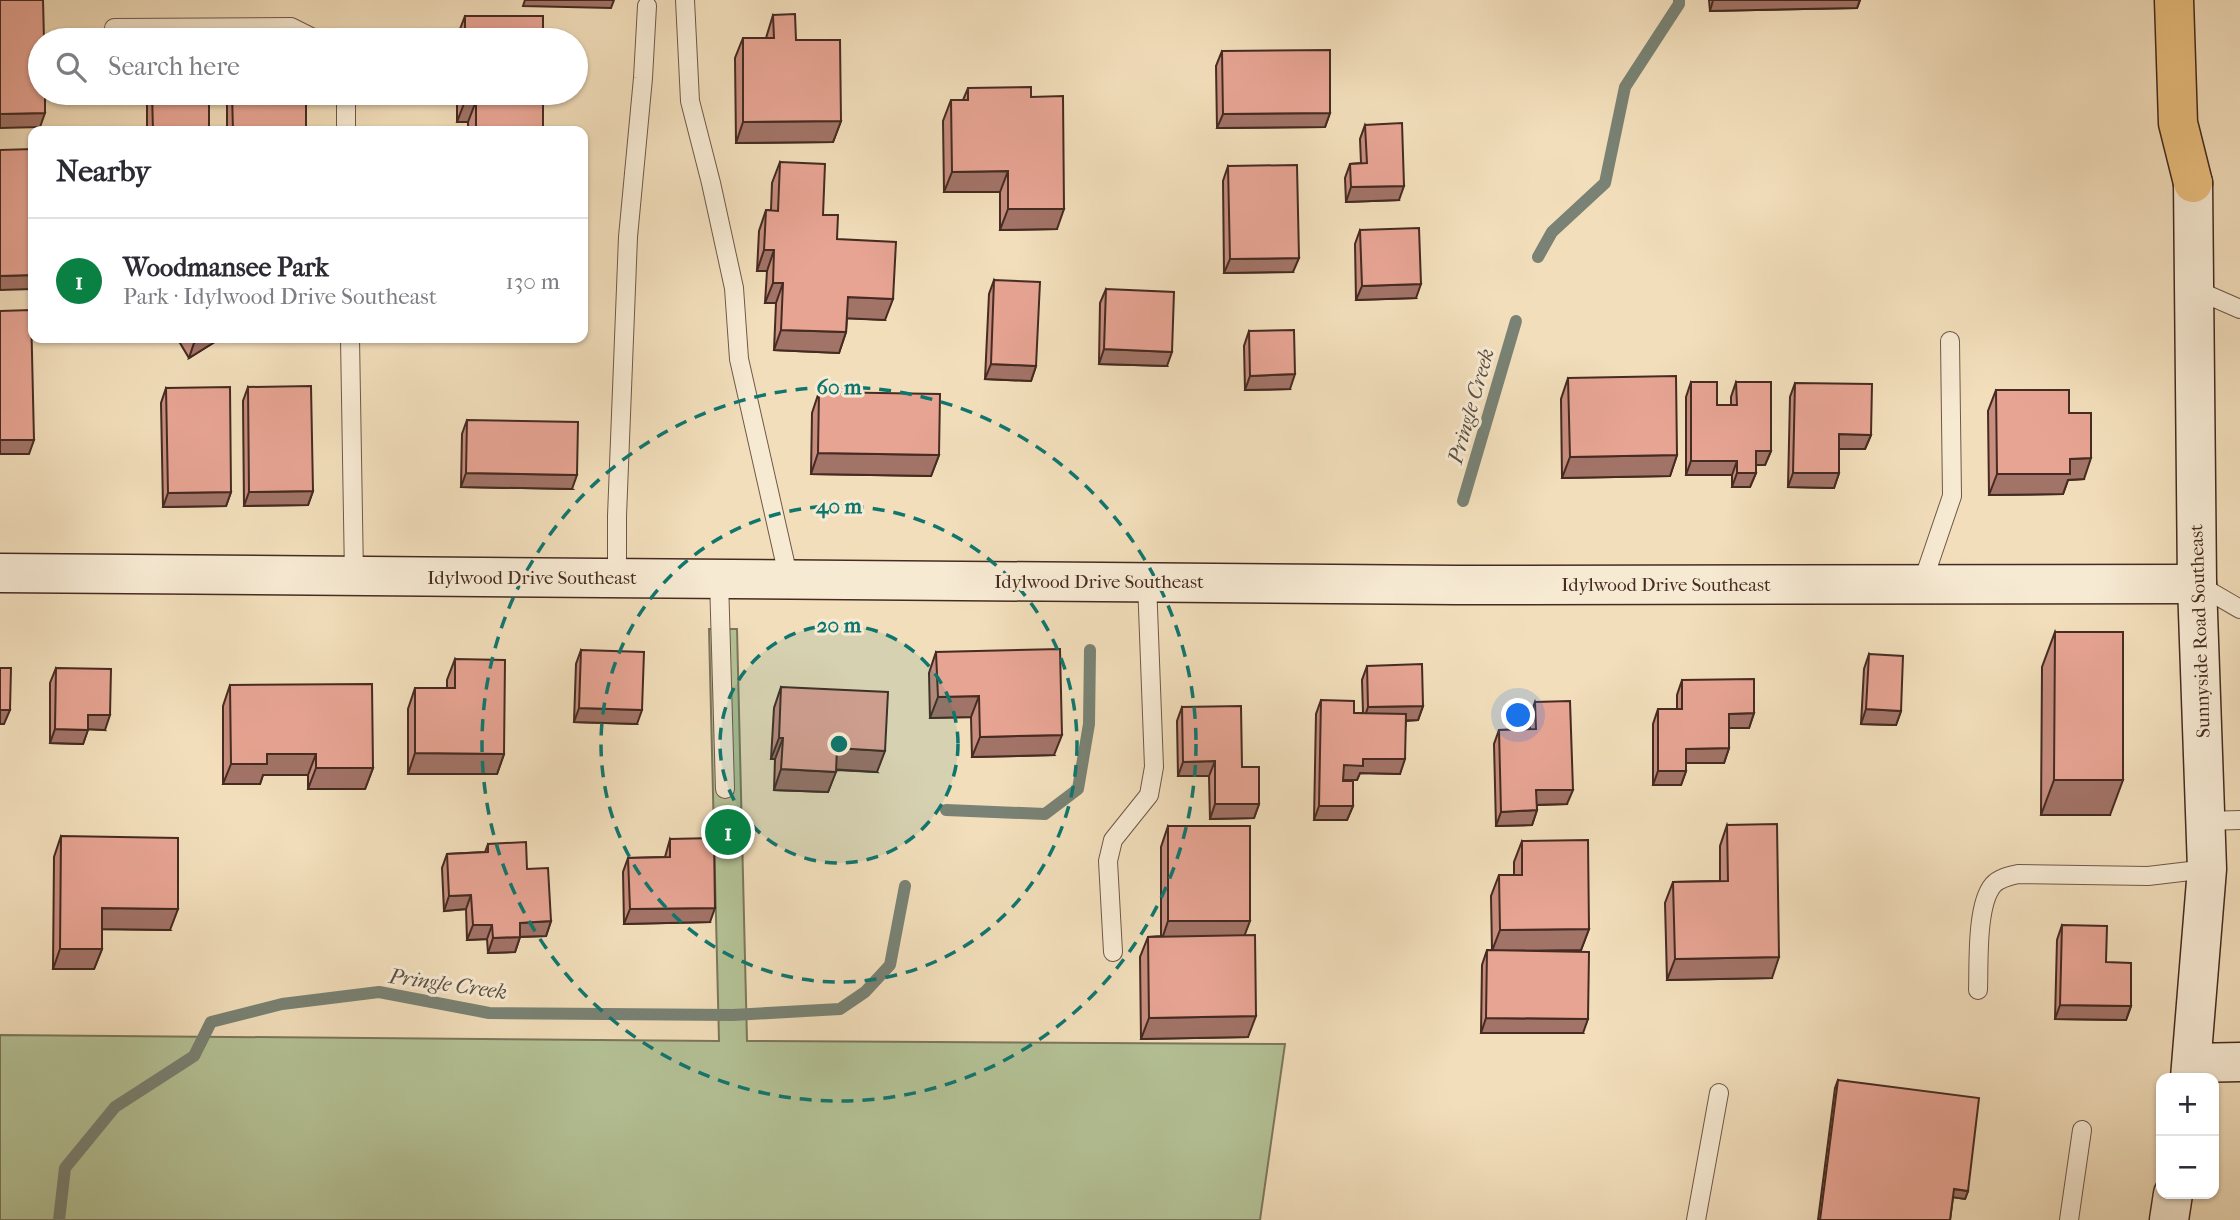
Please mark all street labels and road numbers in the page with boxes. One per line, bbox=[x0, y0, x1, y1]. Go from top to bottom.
street label: Sunnyside Road Southeast bbox=[2185, 523, 2215, 738]
street label: Idylwood Drive Southeast bbox=[427, 567, 637, 589]
street label: Idylwood Drive Southeast bbox=[994, 571, 1204, 593]
street label: Idylwood Drive Southeast bbox=[1561, 574, 1771, 596]

